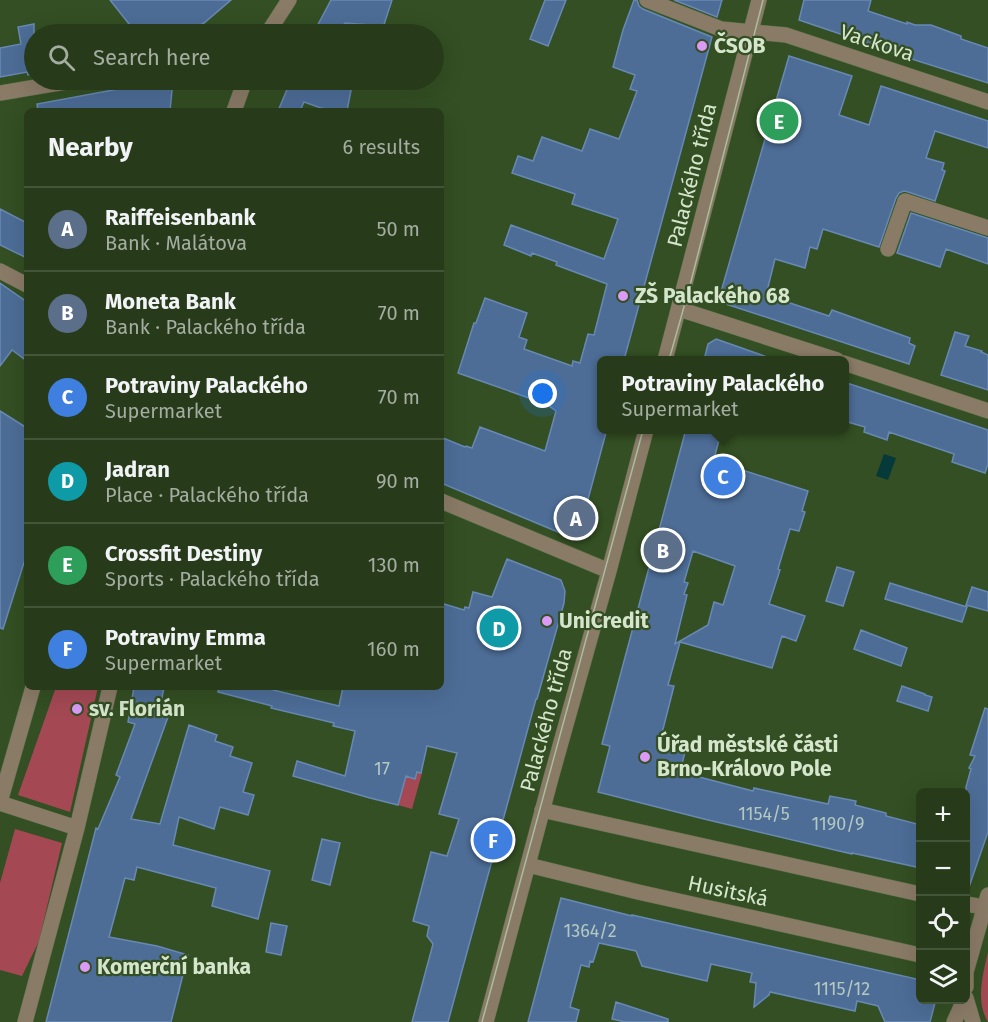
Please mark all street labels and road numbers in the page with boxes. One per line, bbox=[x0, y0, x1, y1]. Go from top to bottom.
street label: Vackova bbox=[837, 19, 917, 67]
street label: Palackého třída bbox=[662, 100, 722, 250]
street label: Palackého třída bbox=[514, 645, 578, 795]
street label: Husitská bbox=[685, 870, 771, 912]

